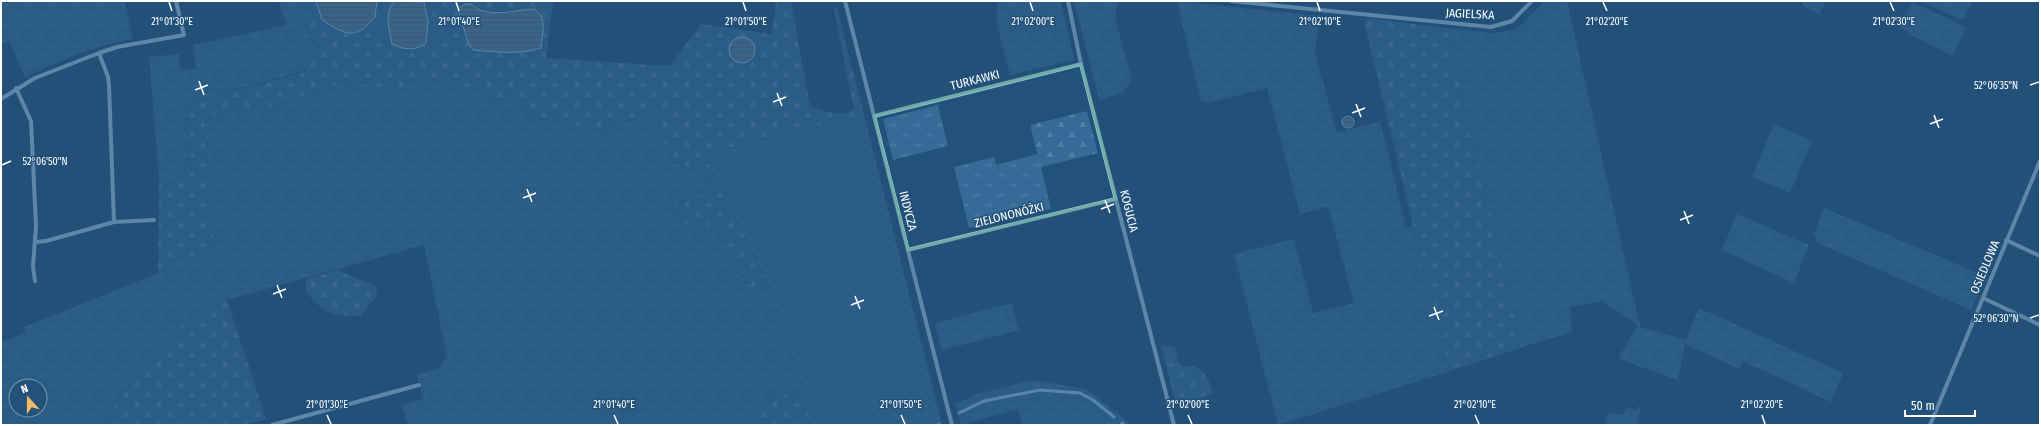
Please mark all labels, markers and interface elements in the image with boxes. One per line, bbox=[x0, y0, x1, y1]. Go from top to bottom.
street label: JAGIELSKA bbox=[1445, 6, 1495, 22]
text: 21°01'30"E bbox=[151, 16, 193, 28]
text: 21°01'40"E bbox=[438, 16, 480, 28]
text: 21°01'50"E bbox=[725, 16, 767, 28]
text: 21°02'00"E bbox=[1012, 16, 1055, 28]
text: 21°02'10"E bbox=[1299, 16, 1341, 28]
text: 21°02'20"E bbox=[1586, 16, 1628, 28]
text: 21°02'30"E bbox=[1873, 16, 1916, 28]
street label: TURKAWKI bbox=[949, 67, 1001, 93]
text: 52°06'35"N bbox=[1974, 80, 2018, 92]
text: 52°06'50"N bbox=[22, 156, 68, 168]
street label: KOGUCIA bbox=[1117, 188, 1141, 234]
street label: INDYCZA bbox=[896, 190, 920, 233]
street label: ZIELONONÓŻKI bbox=[972, 199, 1045, 230]
street label: OSIEDLOWA bbox=[1967, 237, 2003, 296]
text: 52°06'30"N bbox=[1973, 313, 2019, 325]
north arrow bbox=[8, 378, 48, 418]
text: N bbox=[19, 382, 30, 396]
scale bar bbox=[1905, 392, 1975, 418]
text: 21°01'30"E bbox=[306, 399, 348, 411]
text: 21°01'40"E bbox=[593, 399, 635, 411]
text: 21°01'50"E bbox=[880, 399, 922, 411]
text: 21°02'00"E bbox=[1167, 399, 1210, 411]
text: 21°02'10"E bbox=[1454, 399, 1496, 411]
text: 21°02'20"E bbox=[1741, 399, 1783, 411]
text: 50 m bbox=[1911, 399, 1935, 413]

